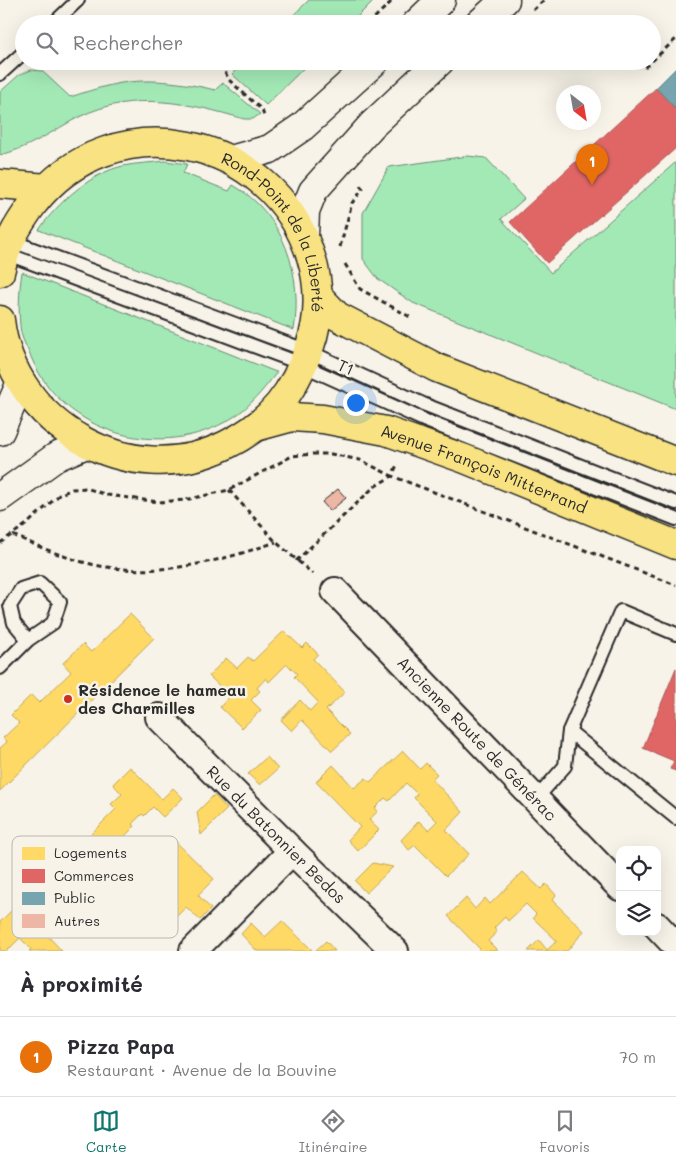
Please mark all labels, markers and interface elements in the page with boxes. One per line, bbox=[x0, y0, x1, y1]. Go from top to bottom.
search box bbox=[15, 15, 661, 70]
icon: search bbox=[33, 29, 61, 57]
text: Rechercher bbox=[73, 30, 183, 55]
north arrow bbox=[556, 85, 601, 130]
pin: 1 bbox=[576, 144, 608, 185]
street label: Rond-Point de la Liberté bbox=[218, 147, 329, 313]
street label: T1 bbox=[335, 354, 358, 379]
your location bbox=[343, 390, 369, 416]
street label: Avenue François Mitterrand bbox=[379, 419, 590, 518]
street label: Ancienne Route de Générac bbox=[393, 652, 562, 825]
place label: Résidence le hameau des Charmilles bbox=[78, 679, 246, 718]
marker: Résidence le hameau des Charmilles bbox=[62, 693, 74, 705]
street label: Rue du Batonnier Bedos bbox=[203, 761, 351, 908]
legend bbox=[12, 836, 178, 938]
text: Logements bbox=[54, 843, 127, 862]
map controls bbox=[616, 846, 661, 936]
button: locate bbox=[616, 846, 661, 891]
text: Commerces bbox=[54, 866, 134, 885]
text: Public bbox=[54, 888, 95, 907]
button: layers bbox=[616, 891, 661, 936]
text: Autres bbox=[54, 911, 100, 930]
text: À proximité bbox=[20, 970, 143, 997]
text: Pizza Papa bbox=[67, 1034, 175, 1059]
text: 1 bbox=[32, 1046, 40, 1067]
text: 70 m bbox=[619, 1046, 656, 1067]
text: Restaurant · Avenue de la Bouvine bbox=[67, 1059, 337, 1080]
tab: Carte bbox=[86, 1107, 127, 1156]
tab: Itinéraire bbox=[299, 1107, 367, 1156]
tab: Favoris bbox=[540, 1107, 590, 1156]

